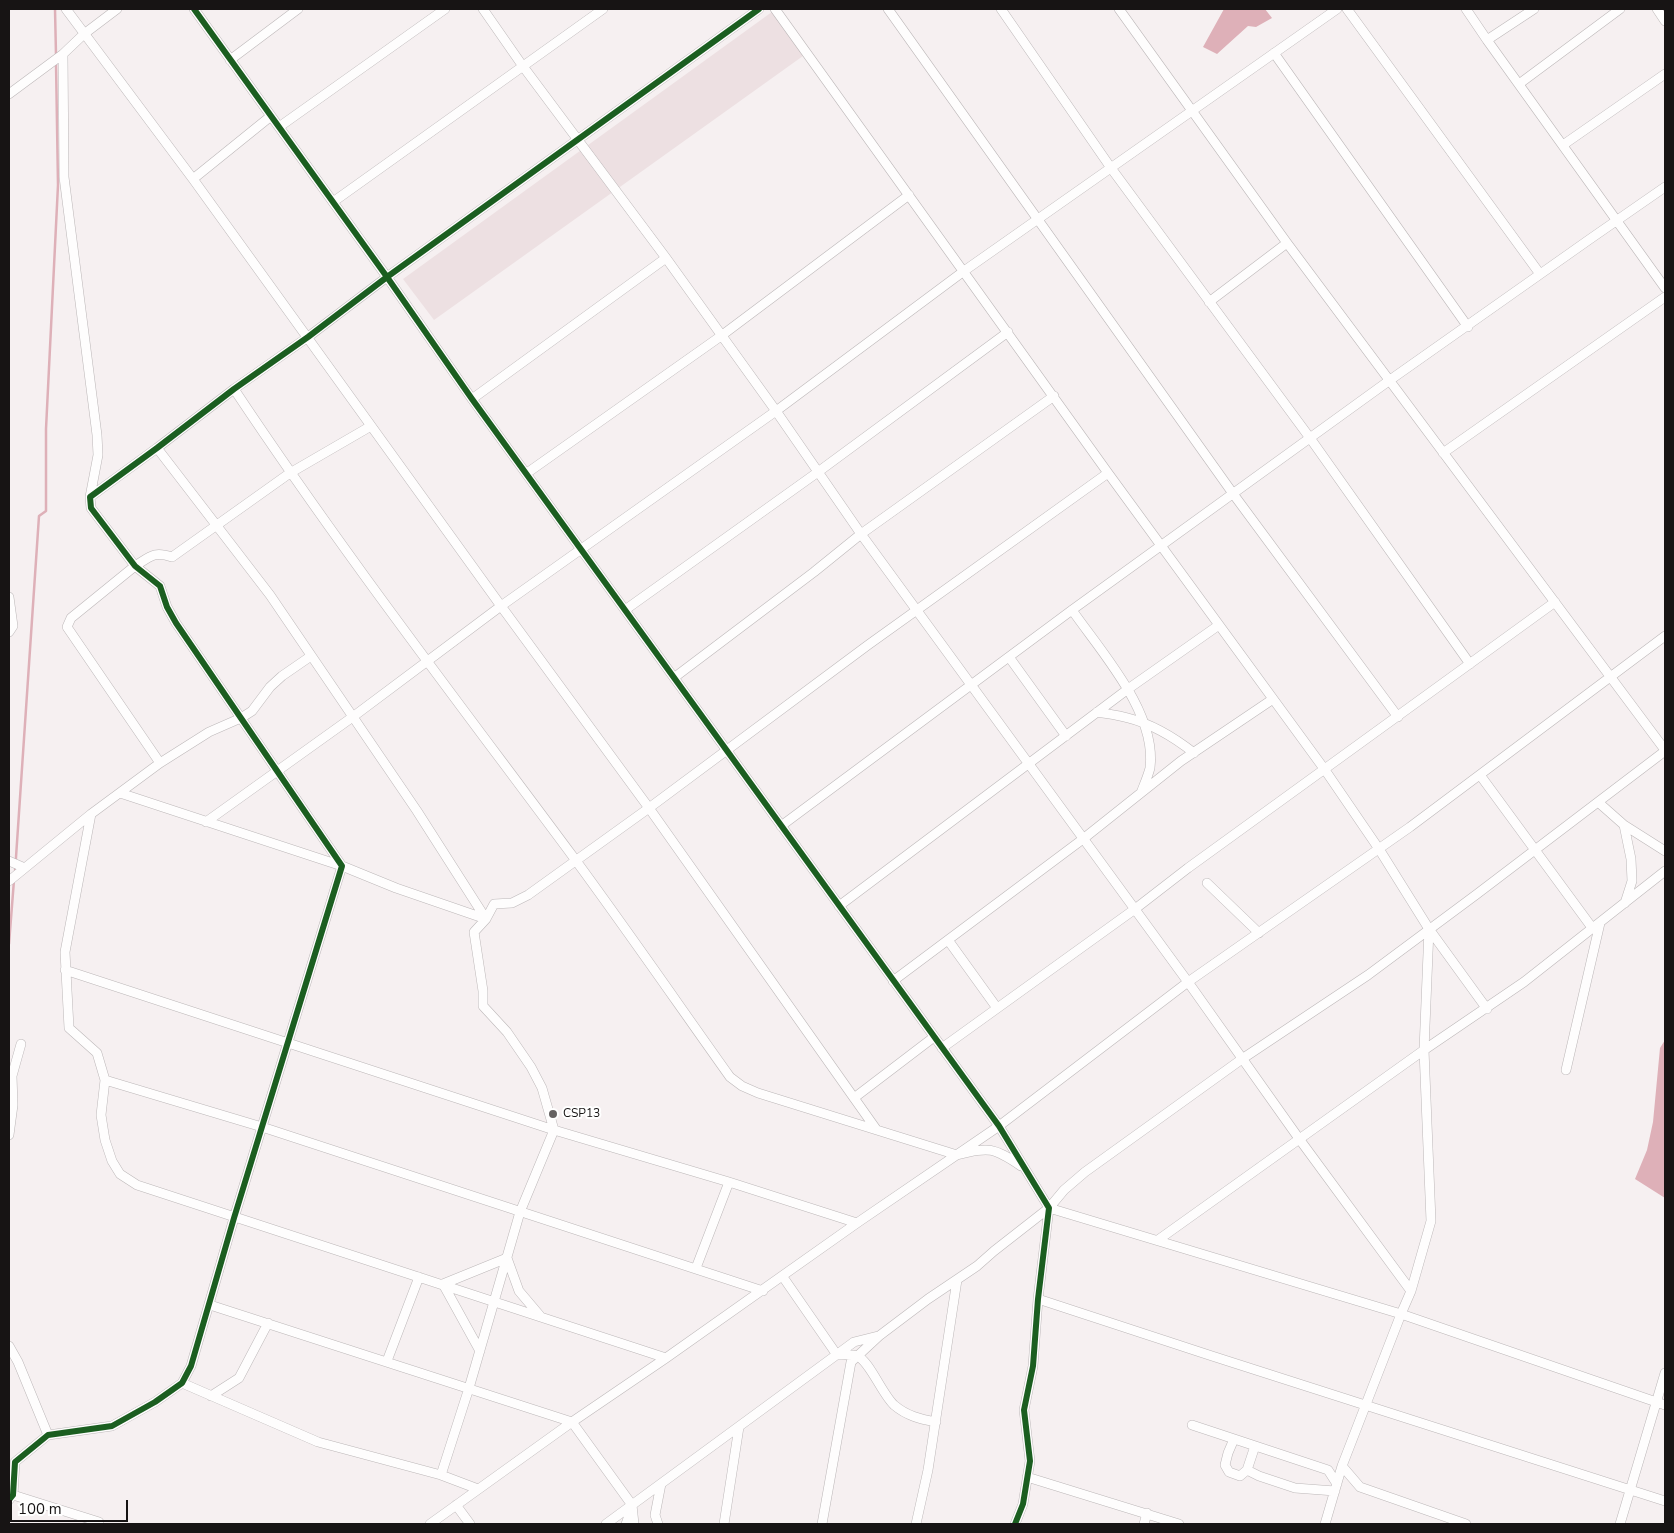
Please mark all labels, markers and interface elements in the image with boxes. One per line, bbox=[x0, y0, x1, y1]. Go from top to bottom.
place label: CSP13 bbox=[563, 1107, 600, 1121]
marker: CSP13 bbox=[547, 1108, 559, 1120]
scale bar bbox=[12, 1490, 130, 1522]
text: 100 m bbox=[18, 1499, 62, 1519]

